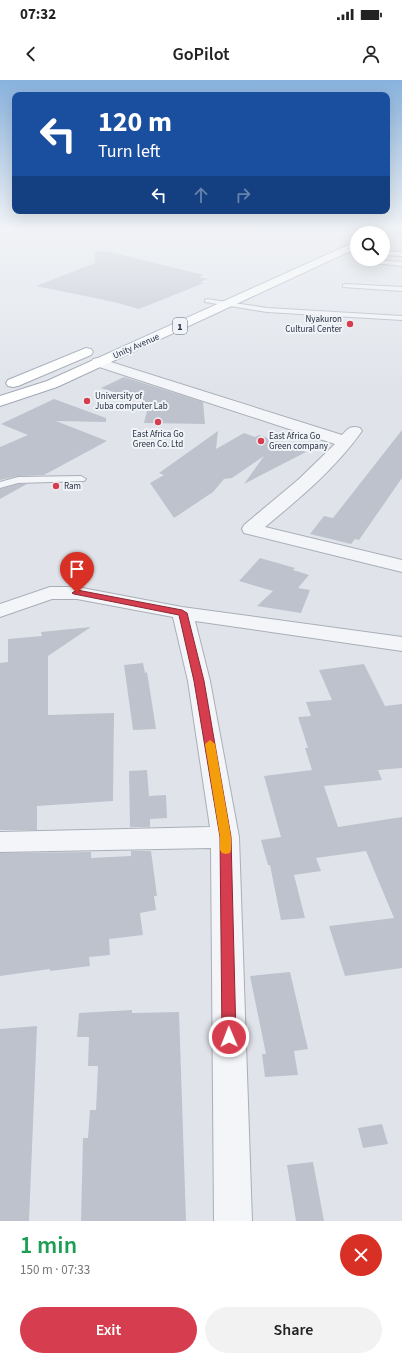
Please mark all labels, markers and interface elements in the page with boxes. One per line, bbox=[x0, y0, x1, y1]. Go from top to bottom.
text: 07:32 bbox=[20, 4, 56, 25]
text: GoPilot bbox=[172, 42, 230, 67]
icon: back bbox=[20, 43, 42, 65]
icon: person bbox=[360, 43, 382, 65]
text: 120 m bbox=[98, 102, 172, 142]
icon: left bbox=[32, 108, 84, 160]
text: Turn left bbox=[98, 139, 160, 164]
icon: left bbox=[148, 184, 170, 206]
icon: ahead bbox=[190, 184, 212, 206]
icon: right bbox=[232, 184, 254, 206]
map controls bbox=[350, 226, 390, 266]
button: search bbox=[350, 226, 390, 266]
place label: Nyakuron Cultural Center bbox=[285, 313, 343, 336]
road number: 1 bbox=[173, 318, 187, 334]
marker: Nyakuron Cultural Center bbox=[345, 319, 355, 329]
street label: Unity Avenue bbox=[111, 330, 162, 363]
place label: University of Juba computer Lab bbox=[95, 390, 168, 413]
marker: University of Juba computer Lab bbox=[82, 396, 92, 406]
marker: East Africa Go Green Co. Ltd bbox=[153, 417, 163, 427]
place label: East Africa Go Green Co. Ltd bbox=[132, 428, 184, 451]
place label: East Africa Go Green company bbox=[269, 430, 329, 453]
marker: East Africa Go Green company bbox=[256, 436, 266, 446]
place label: Ram bbox=[64, 480, 81, 493]
marker: Ram bbox=[51, 481, 61, 491]
pin bbox=[60, 552, 94, 593]
icon: arrive bbox=[66, 558, 88, 580]
position arrow bbox=[208, 1016, 250, 1058]
text: 1 min bbox=[20, 1228, 77, 1263]
button: close bbox=[340, 1234, 382, 1276]
text: 150 m · 07:33 bbox=[20, 1261, 90, 1279]
button: Exit bbox=[20, 1307, 197, 1353]
button: Share bbox=[205, 1307, 382, 1353]

